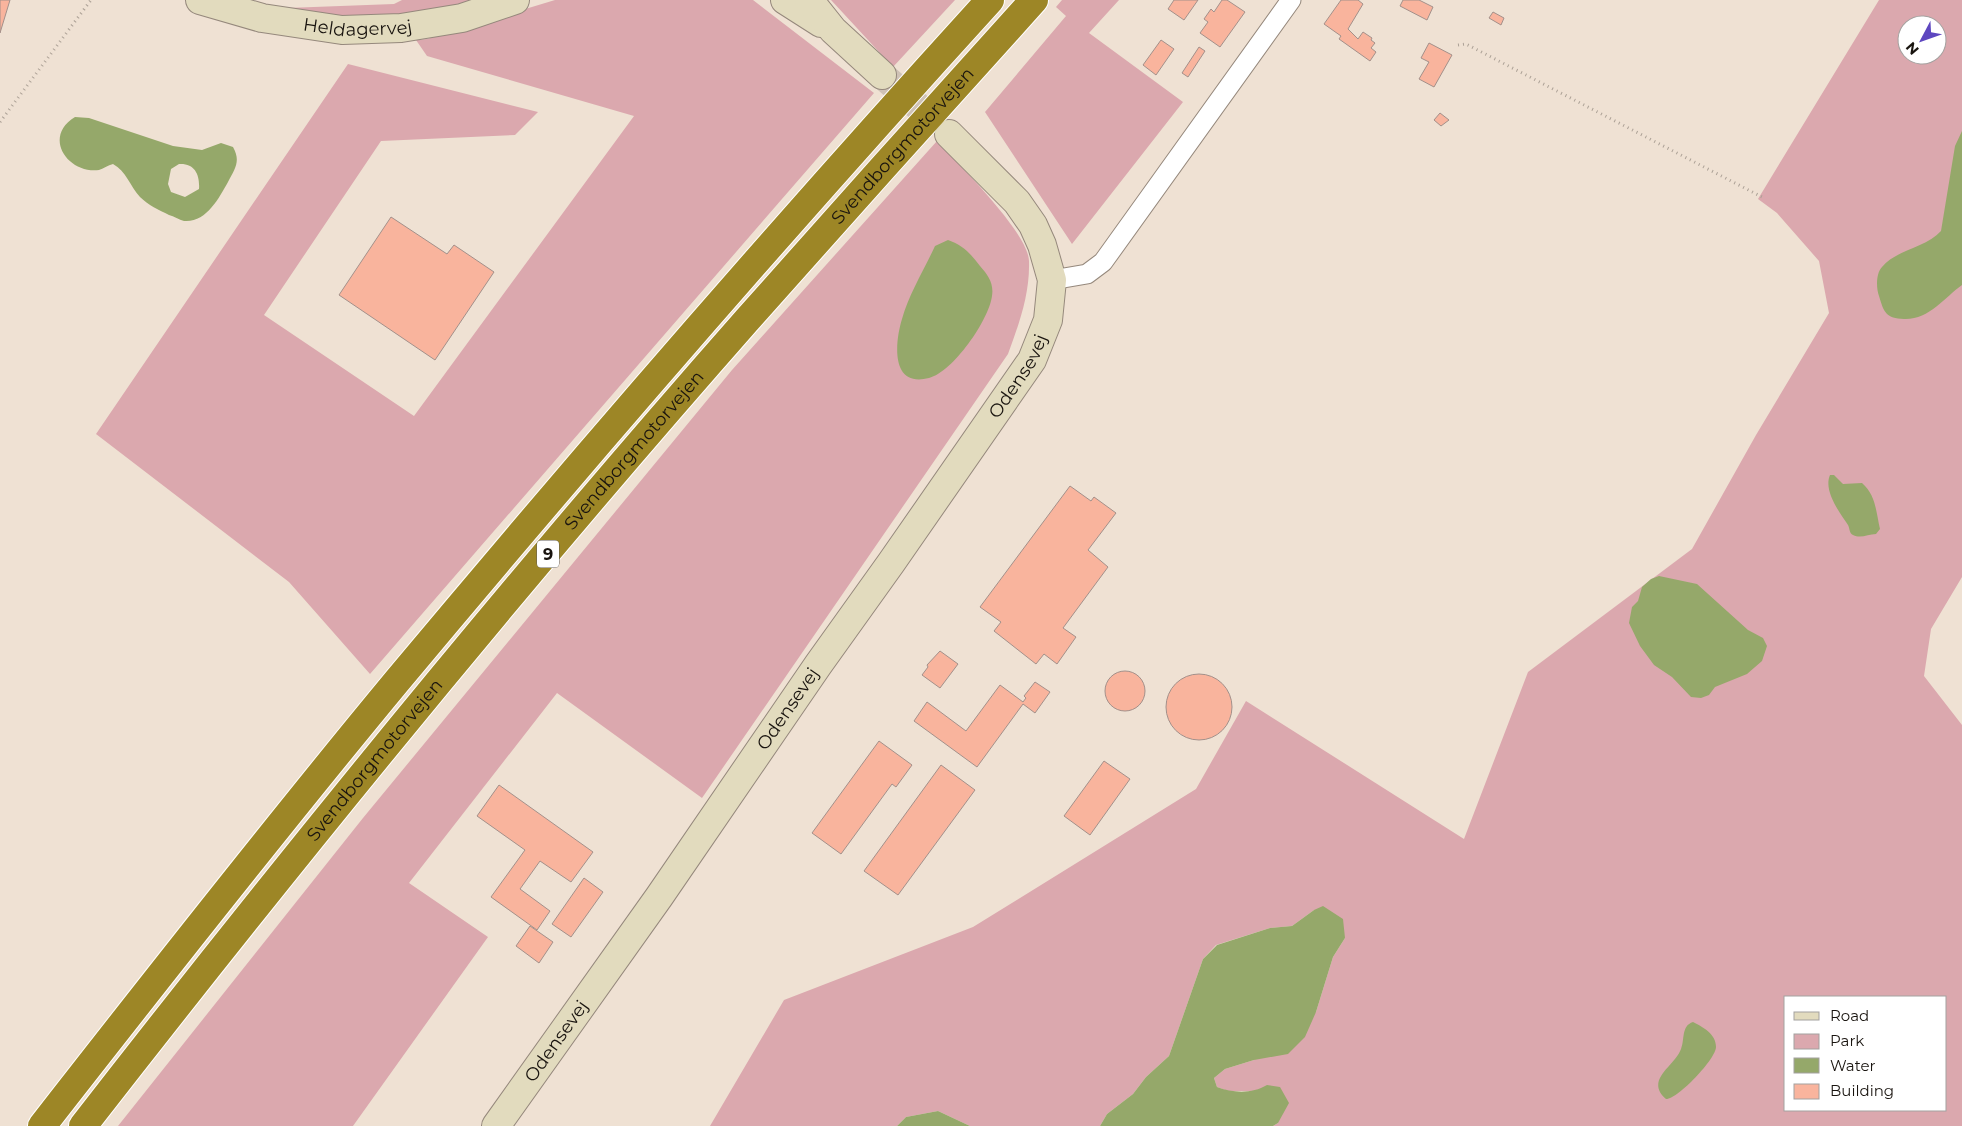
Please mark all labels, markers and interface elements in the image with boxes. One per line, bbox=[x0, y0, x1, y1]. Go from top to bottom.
street label: Heldagervej bbox=[302, 13, 414, 41]
north arrow bbox=[1897, 15, 1947, 65]
text: N bbox=[1902, 38, 1923, 59]
street label: Svendborgmotorvejen bbox=[827, 63, 979, 229]
street label: Odensevej bbox=[984, 331, 1052, 423]
street label: Svendborgmotorvejen bbox=[560, 366, 709, 534]
road number: 9 bbox=[537, 540, 559, 568]
street label: Odensevej bbox=[752, 664, 824, 754]
street label: Svendborgmotorvejen bbox=[302, 674, 447, 846]
street label: Odensevej bbox=[520, 996, 593, 1086]
legend bbox=[1784, 996, 1947, 1111]
text: Road bbox=[1830, 1006, 1869, 1025]
text: Park bbox=[1830, 1031, 1864, 1050]
text: Water bbox=[1830, 1056, 1876, 1075]
text: Building bbox=[1830, 1081, 1894, 1100]

